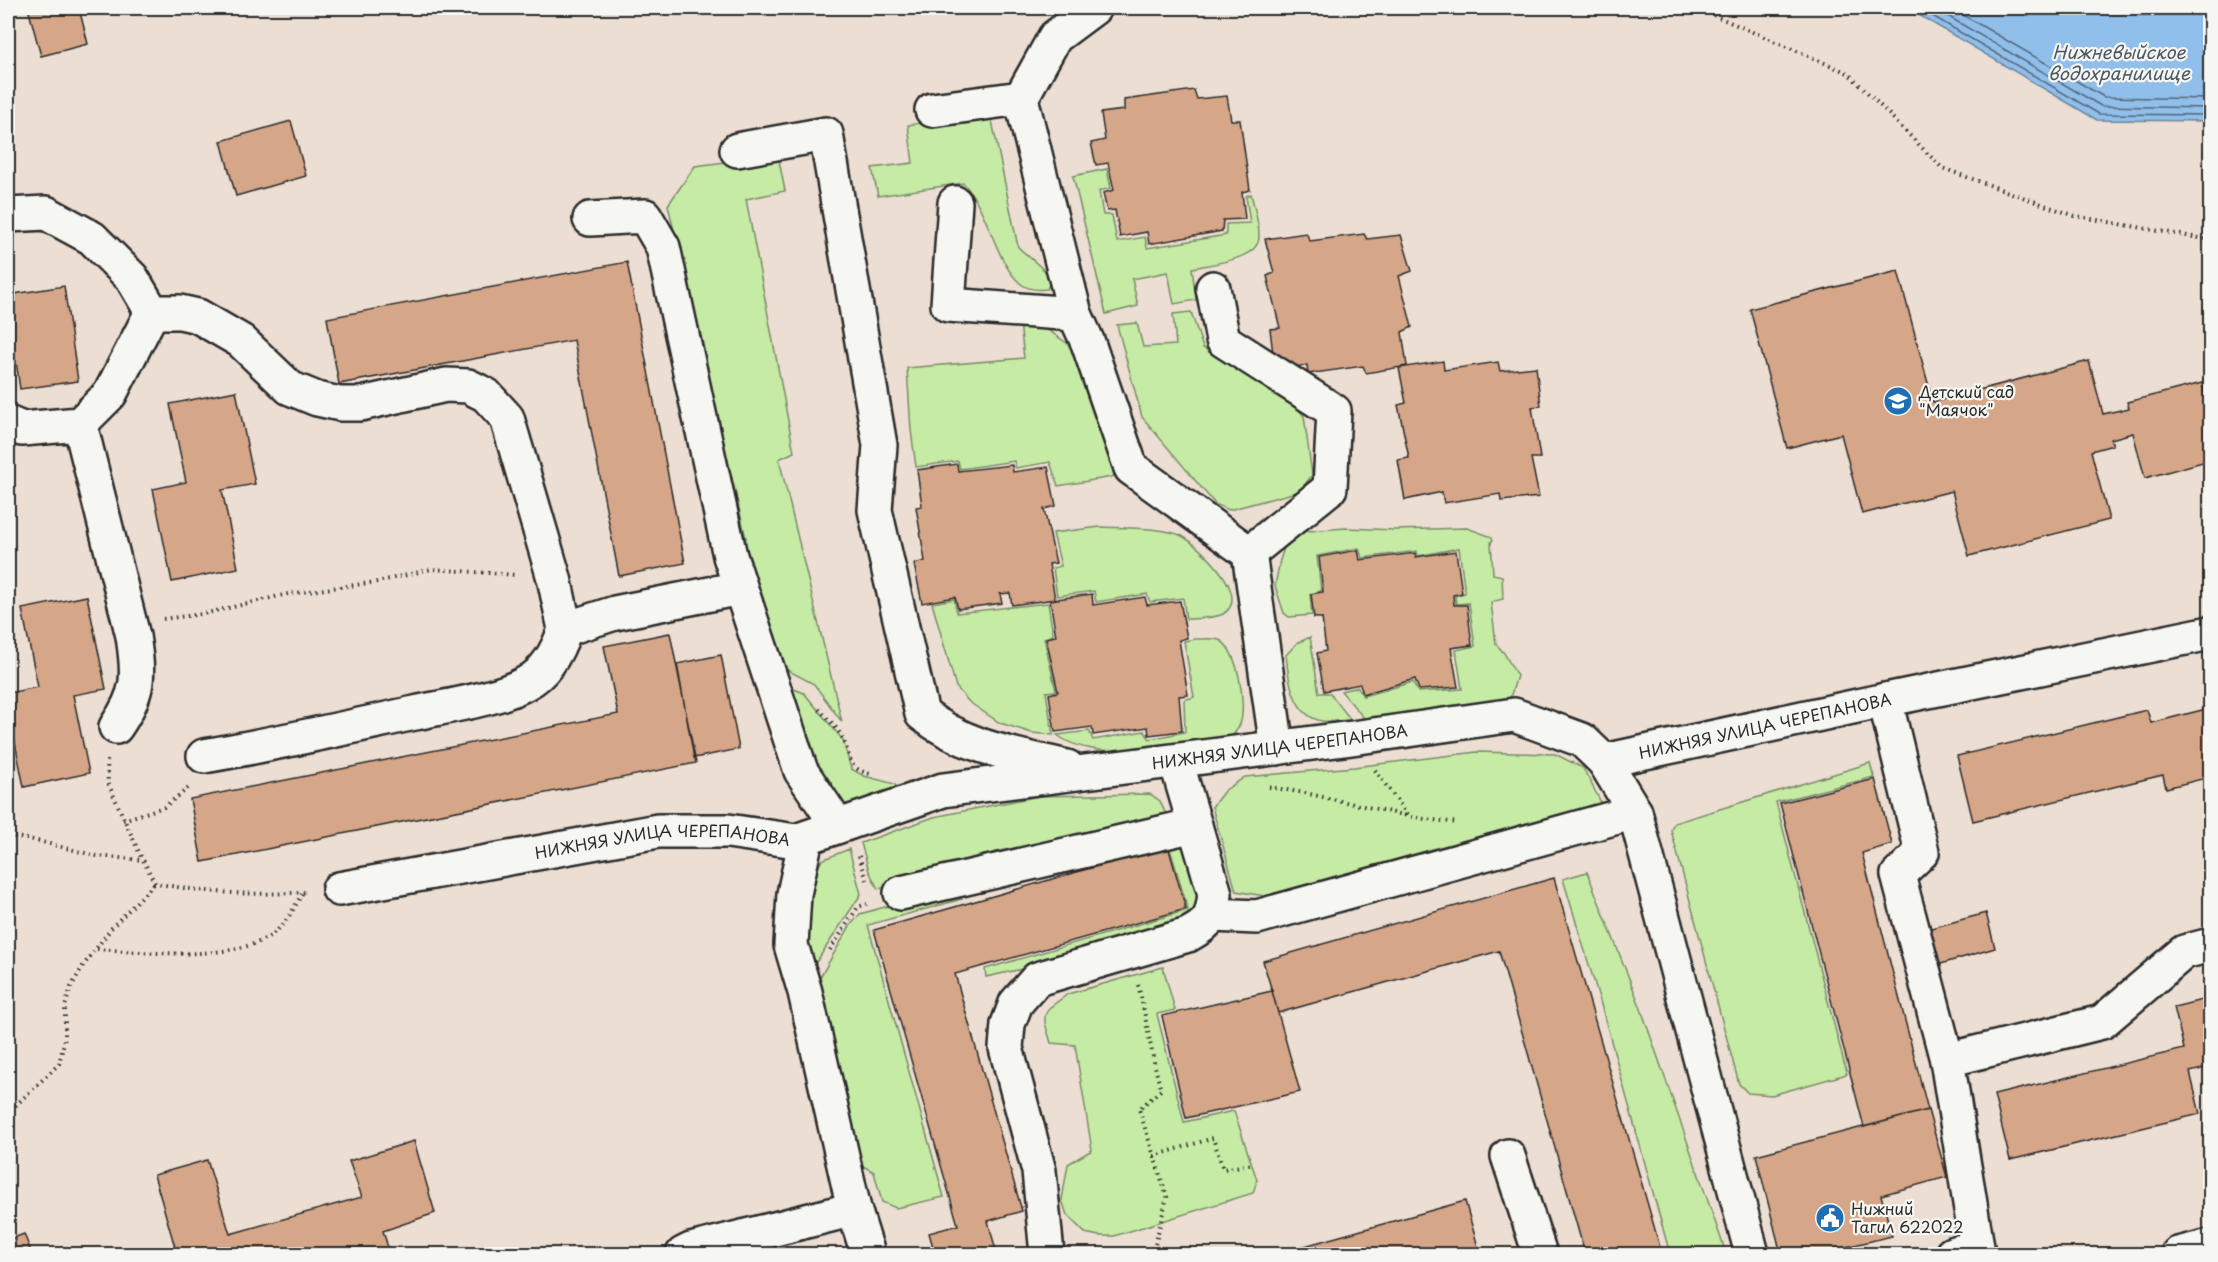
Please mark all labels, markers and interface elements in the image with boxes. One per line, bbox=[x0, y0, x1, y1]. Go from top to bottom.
water label: Нижневыйское водохранилище bbox=[2048, 38, 2191, 86]
place label: Детский сад "Маячок" bbox=[1918, 379, 2014, 421]
school or university icon: Детский сад "Маячок" bbox=[1882, 385, 1914, 417]
street label: НИЖНЯЯ УЛИЦА ЧЕРЕПАНОВА bbox=[1636, 686, 1893, 764]
street label: НИЖНЯЯ УЛИЦА ЧЕРЕПАНОВА bbox=[1150, 717, 1409, 774]
street label: НИЖНЯЯ УЛИЦА ЧЕРЕПАНОВА bbox=[533, 818, 792, 864]
place label: Нижний Тагил 622022 bbox=[1851, 1196, 1964, 1238]
public building icon: Нижний Тагил 622022 bbox=[1814, 1202, 1846, 1234]

